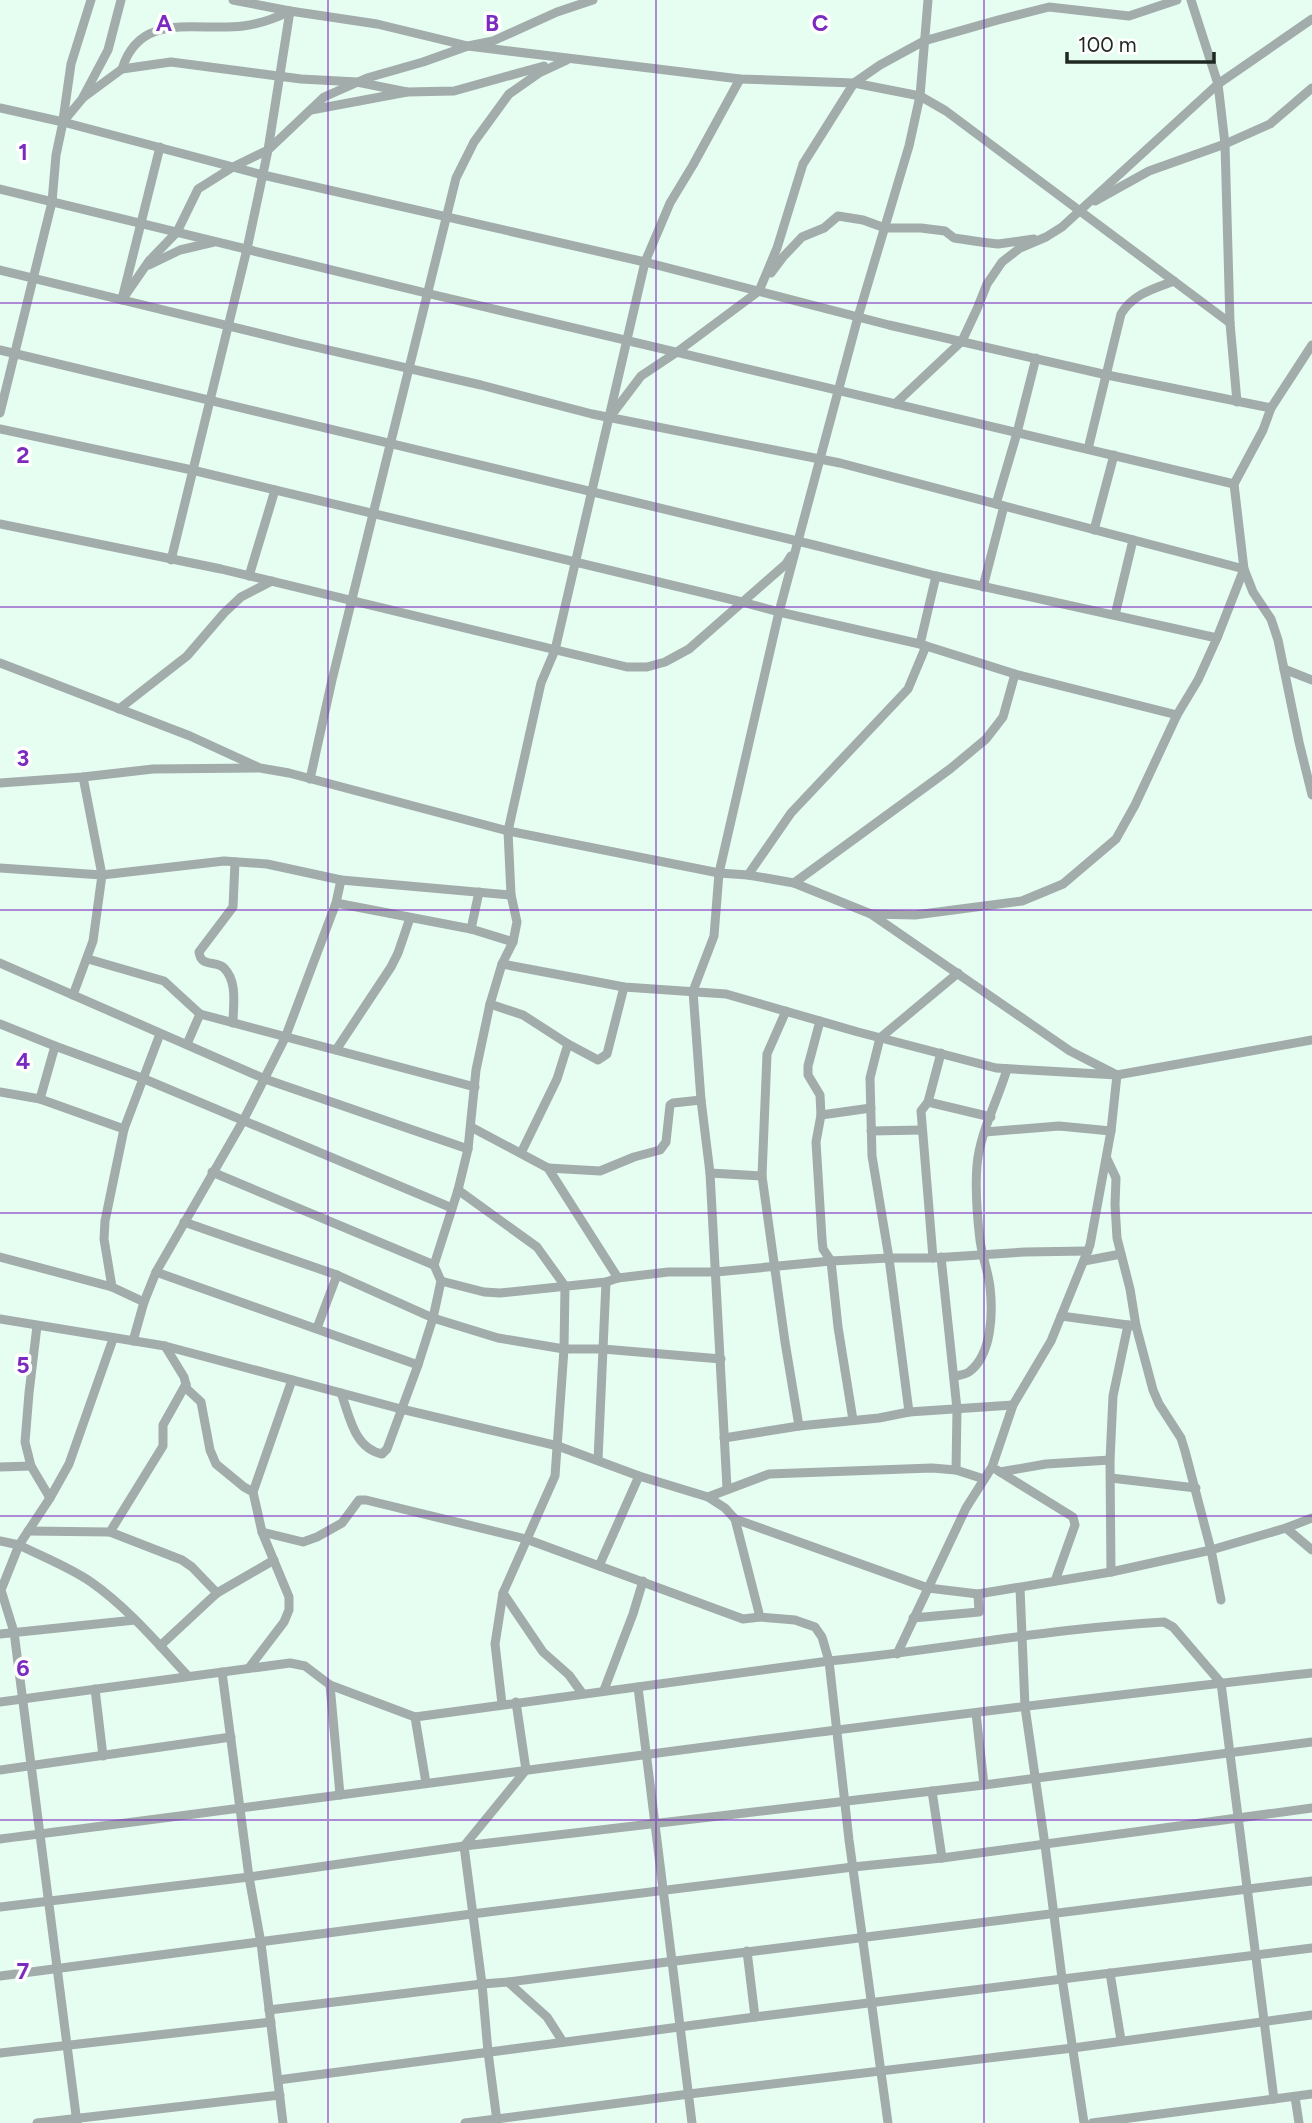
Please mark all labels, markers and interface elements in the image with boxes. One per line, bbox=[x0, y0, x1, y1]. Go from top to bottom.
text: A bbox=[156, 9, 173, 37]
text: B bbox=[485, 9, 499, 37]
text: C bbox=[812, 9, 829, 37]
scale bar bbox=[1067, 21, 1214, 65]
text: 100 m bbox=[1078, 32, 1137, 57]
text: 1 bbox=[18, 138, 28, 166]
text: 2 bbox=[16, 441, 30, 469]
text: 3 bbox=[17, 744, 29, 772]
text: 4 bbox=[16, 1047, 30, 1075]
text: 5 bbox=[16, 1351, 30, 1379]
text: 6 bbox=[16, 1654, 30, 1682]
text: 7 bbox=[17, 1957, 30, 1985]

